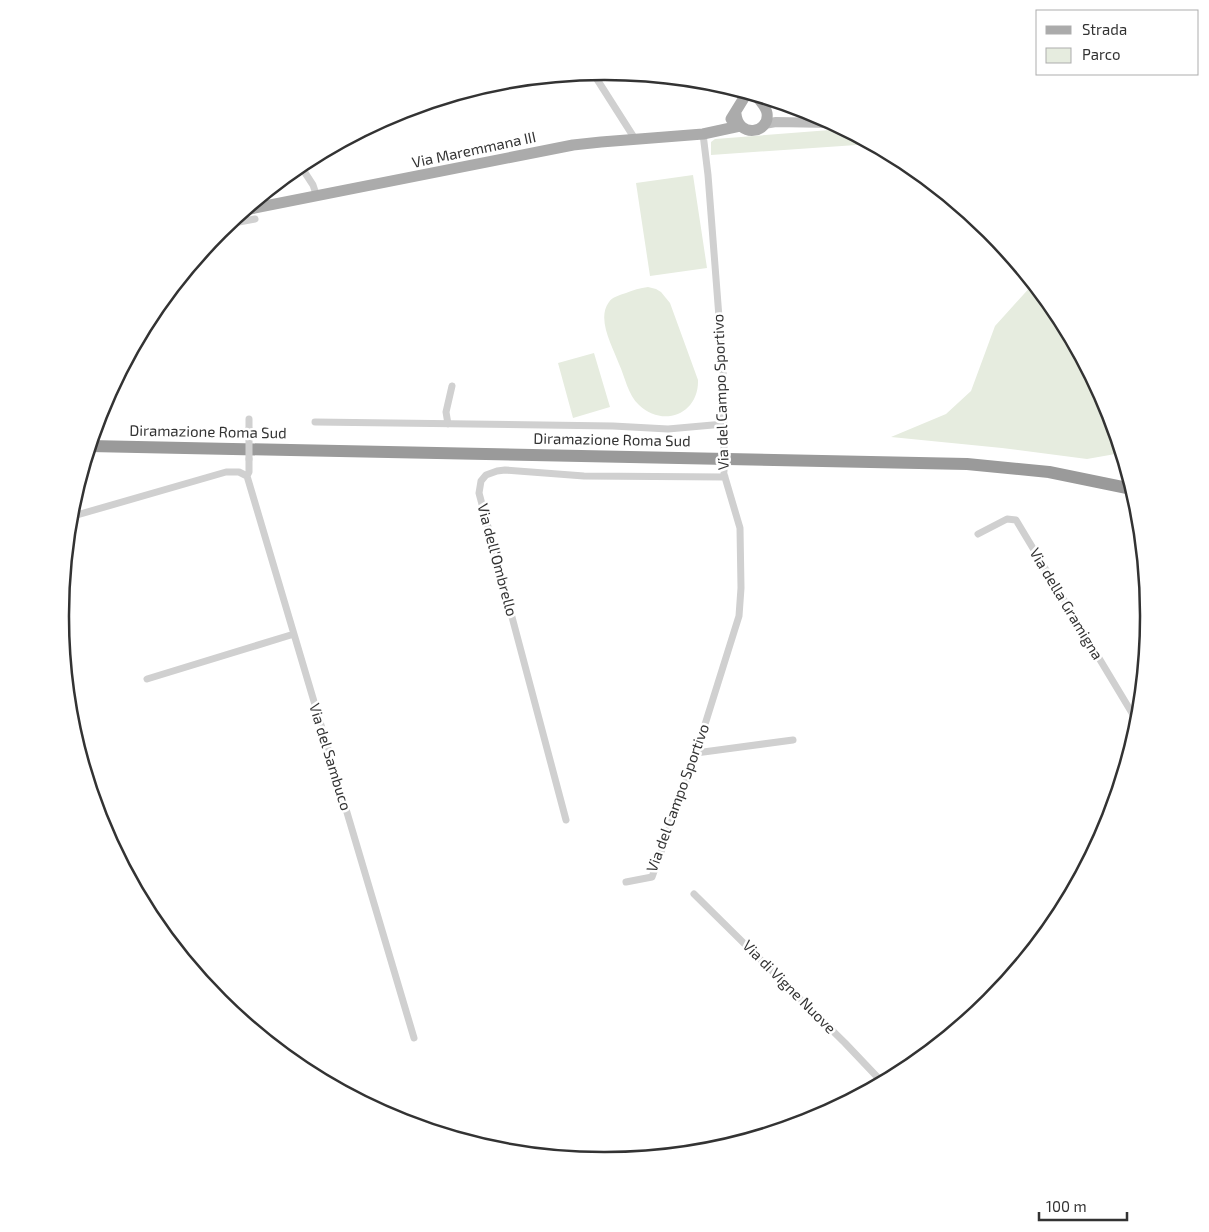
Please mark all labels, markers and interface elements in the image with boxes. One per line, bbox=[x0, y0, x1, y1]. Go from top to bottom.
legend bbox=[1036, 10, 1199, 75]
text: Strada bbox=[1082, 20, 1127, 38]
text: Parco bbox=[1082, 45, 1121, 63]
street label: Via Maremmana III bbox=[410, 127, 537, 171]
street label: Via del Campo Sportivo bbox=[708, 314, 732, 471]
street label: Diramazione Roma Sud bbox=[129, 421, 287, 441]
street label: Diramazione Roma Sud bbox=[533, 429, 691, 449]
street label: Via dell'Ombrello bbox=[474, 501, 522, 618]
street label: Via della Gramigna bbox=[1026, 544, 1107, 663]
street label: Via del Sambuco bbox=[306, 701, 356, 812]
street label: Via del Campo Sportivo bbox=[642, 721, 712, 874]
street label: Via di Vigne Nuove bbox=[739, 936, 840, 1037]
scale bar bbox=[1039, 1190, 1126, 1222]
text: 100 m bbox=[1046, 1197, 1087, 1215]

